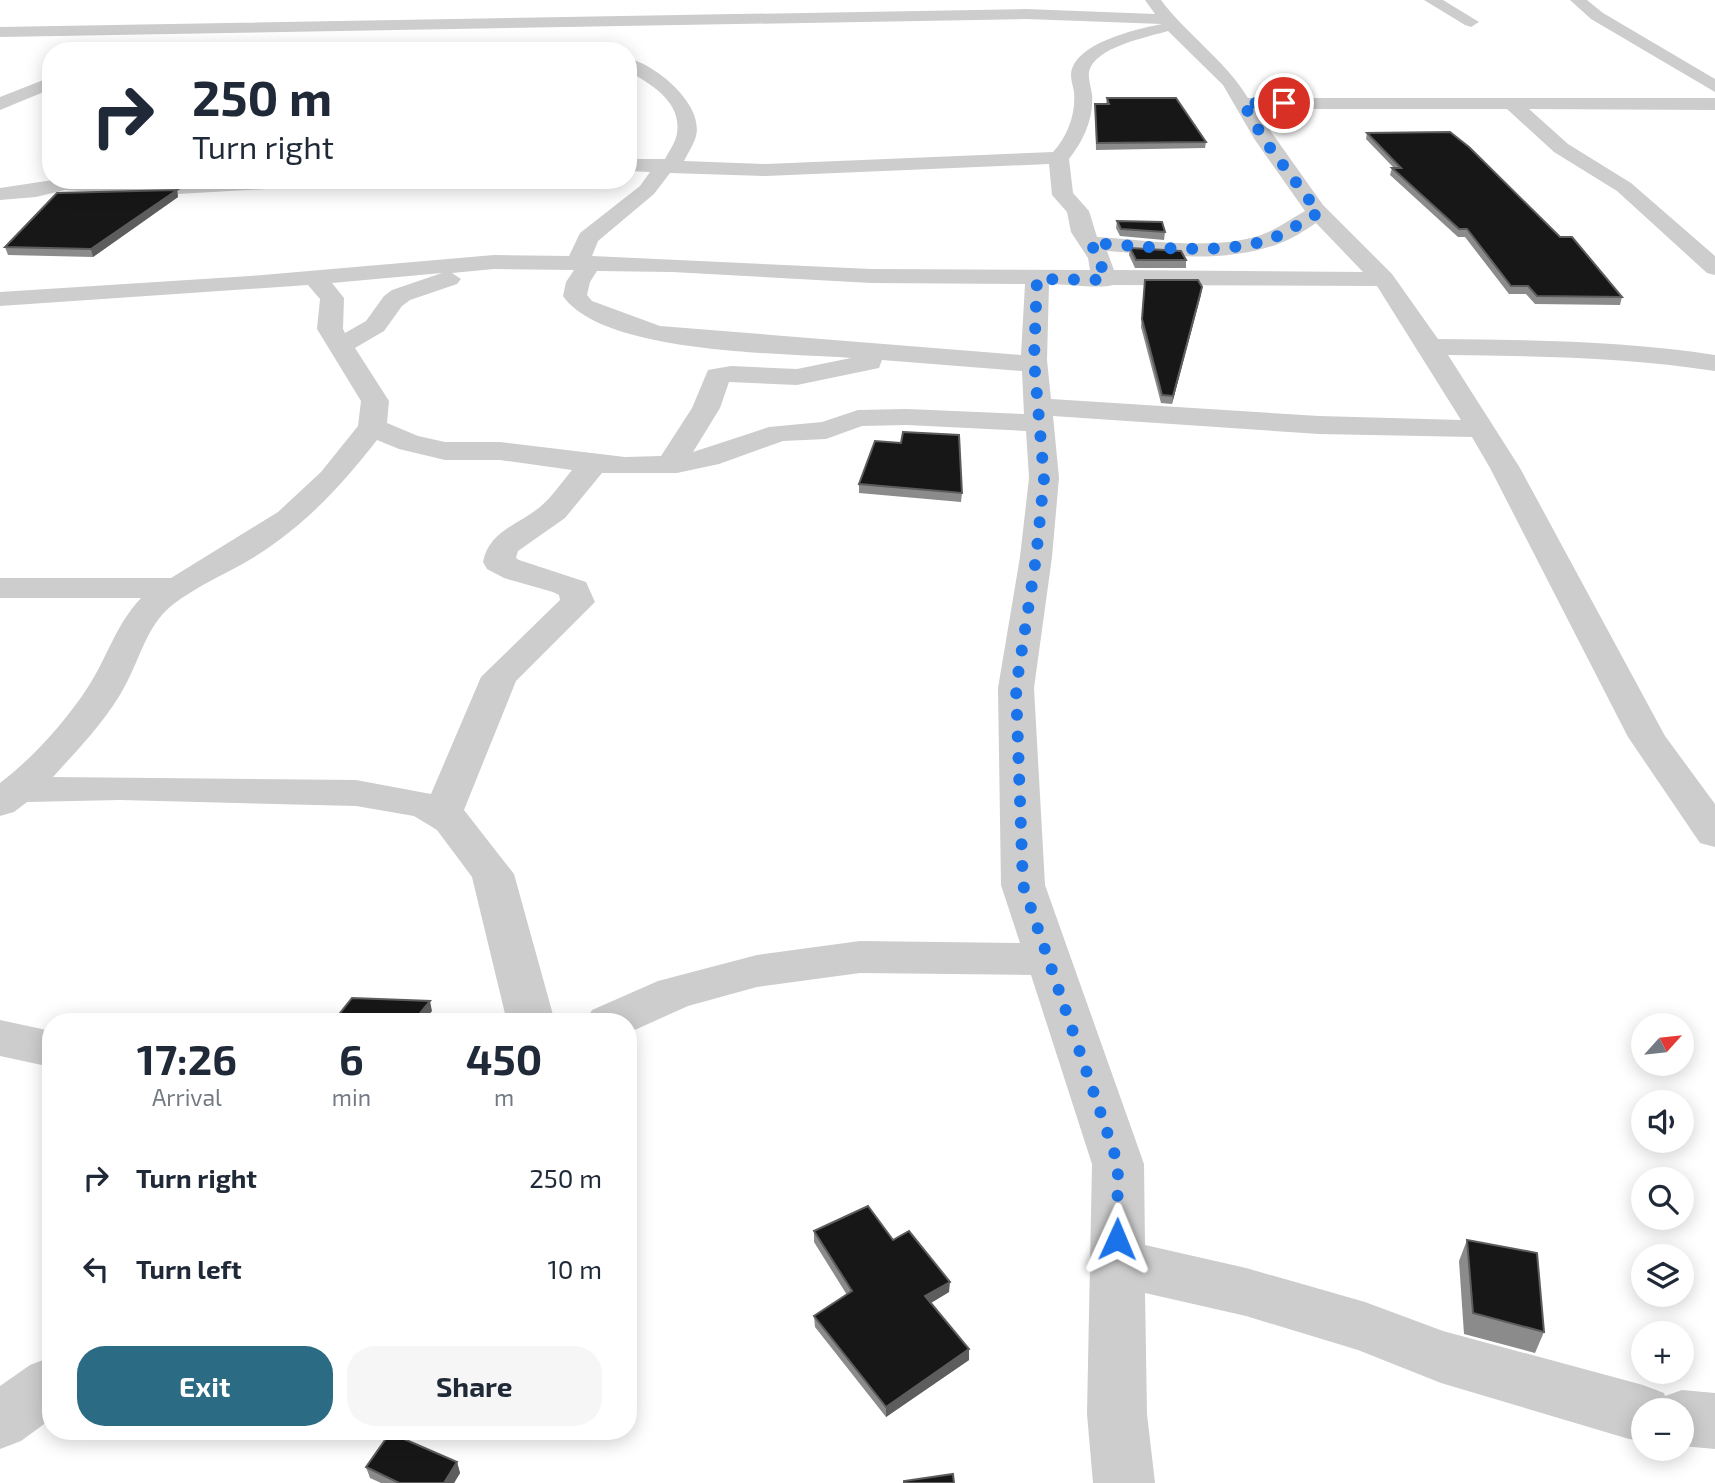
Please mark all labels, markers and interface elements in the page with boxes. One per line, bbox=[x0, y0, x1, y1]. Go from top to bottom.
text: 250 m bbox=[192, 67, 332, 126]
icon: right bbox=[77, 70, 168, 161]
pin bbox=[1254, 73, 1314, 133]
icon: arrive bbox=[1265, 84, 1303, 122]
text: Turn right bbox=[192, 127, 334, 165]
north arrow bbox=[1631, 1013, 1694, 1076]
map controls bbox=[1631, 1013, 1694, 1461]
text: 17:26 bbox=[137, 1033, 237, 1083]
text: 6 bbox=[339, 1033, 364, 1083]
text: 450 bbox=[466, 1033, 542, 1083]
text: Arrival bbox=[152, 1083, 222, 1111]
text: min bbox=[332, 1083, 371, 1111]
text: m bbox=[494, 1083, 514, 1111]
button: sound bbox=[1631, 1090, 1694, 1153]
icon: right bbox=[77, 1159, 115, 1197]
text: Turn right bbox=[136, 1162, 257, 1193]
text: 250 m bbox=[529, 1162, 602, 1193]
button: search bbox=[1631, 1167, 1694, 1230]
position arrow bbox=[1080, 1202, 1154, 1276]
button: layers bbox=[1631, 1244, 1694, 1307]
icon: left bbox=[77, 1250, 115, 1288]
text: Turn left bbox=[136, 1253, 242, 1284]
text: 10 m bbox=[547, 1253, 602, 1284]
button: + bbox=[1631, 1321, 1694, 1384]
button: Exit bbox=[77, 1346, 333, 1426]
button: Share bbox=[347, 1346, 602, 1426]
button: − bbox=[1631, 1398, 1694, 1461]

